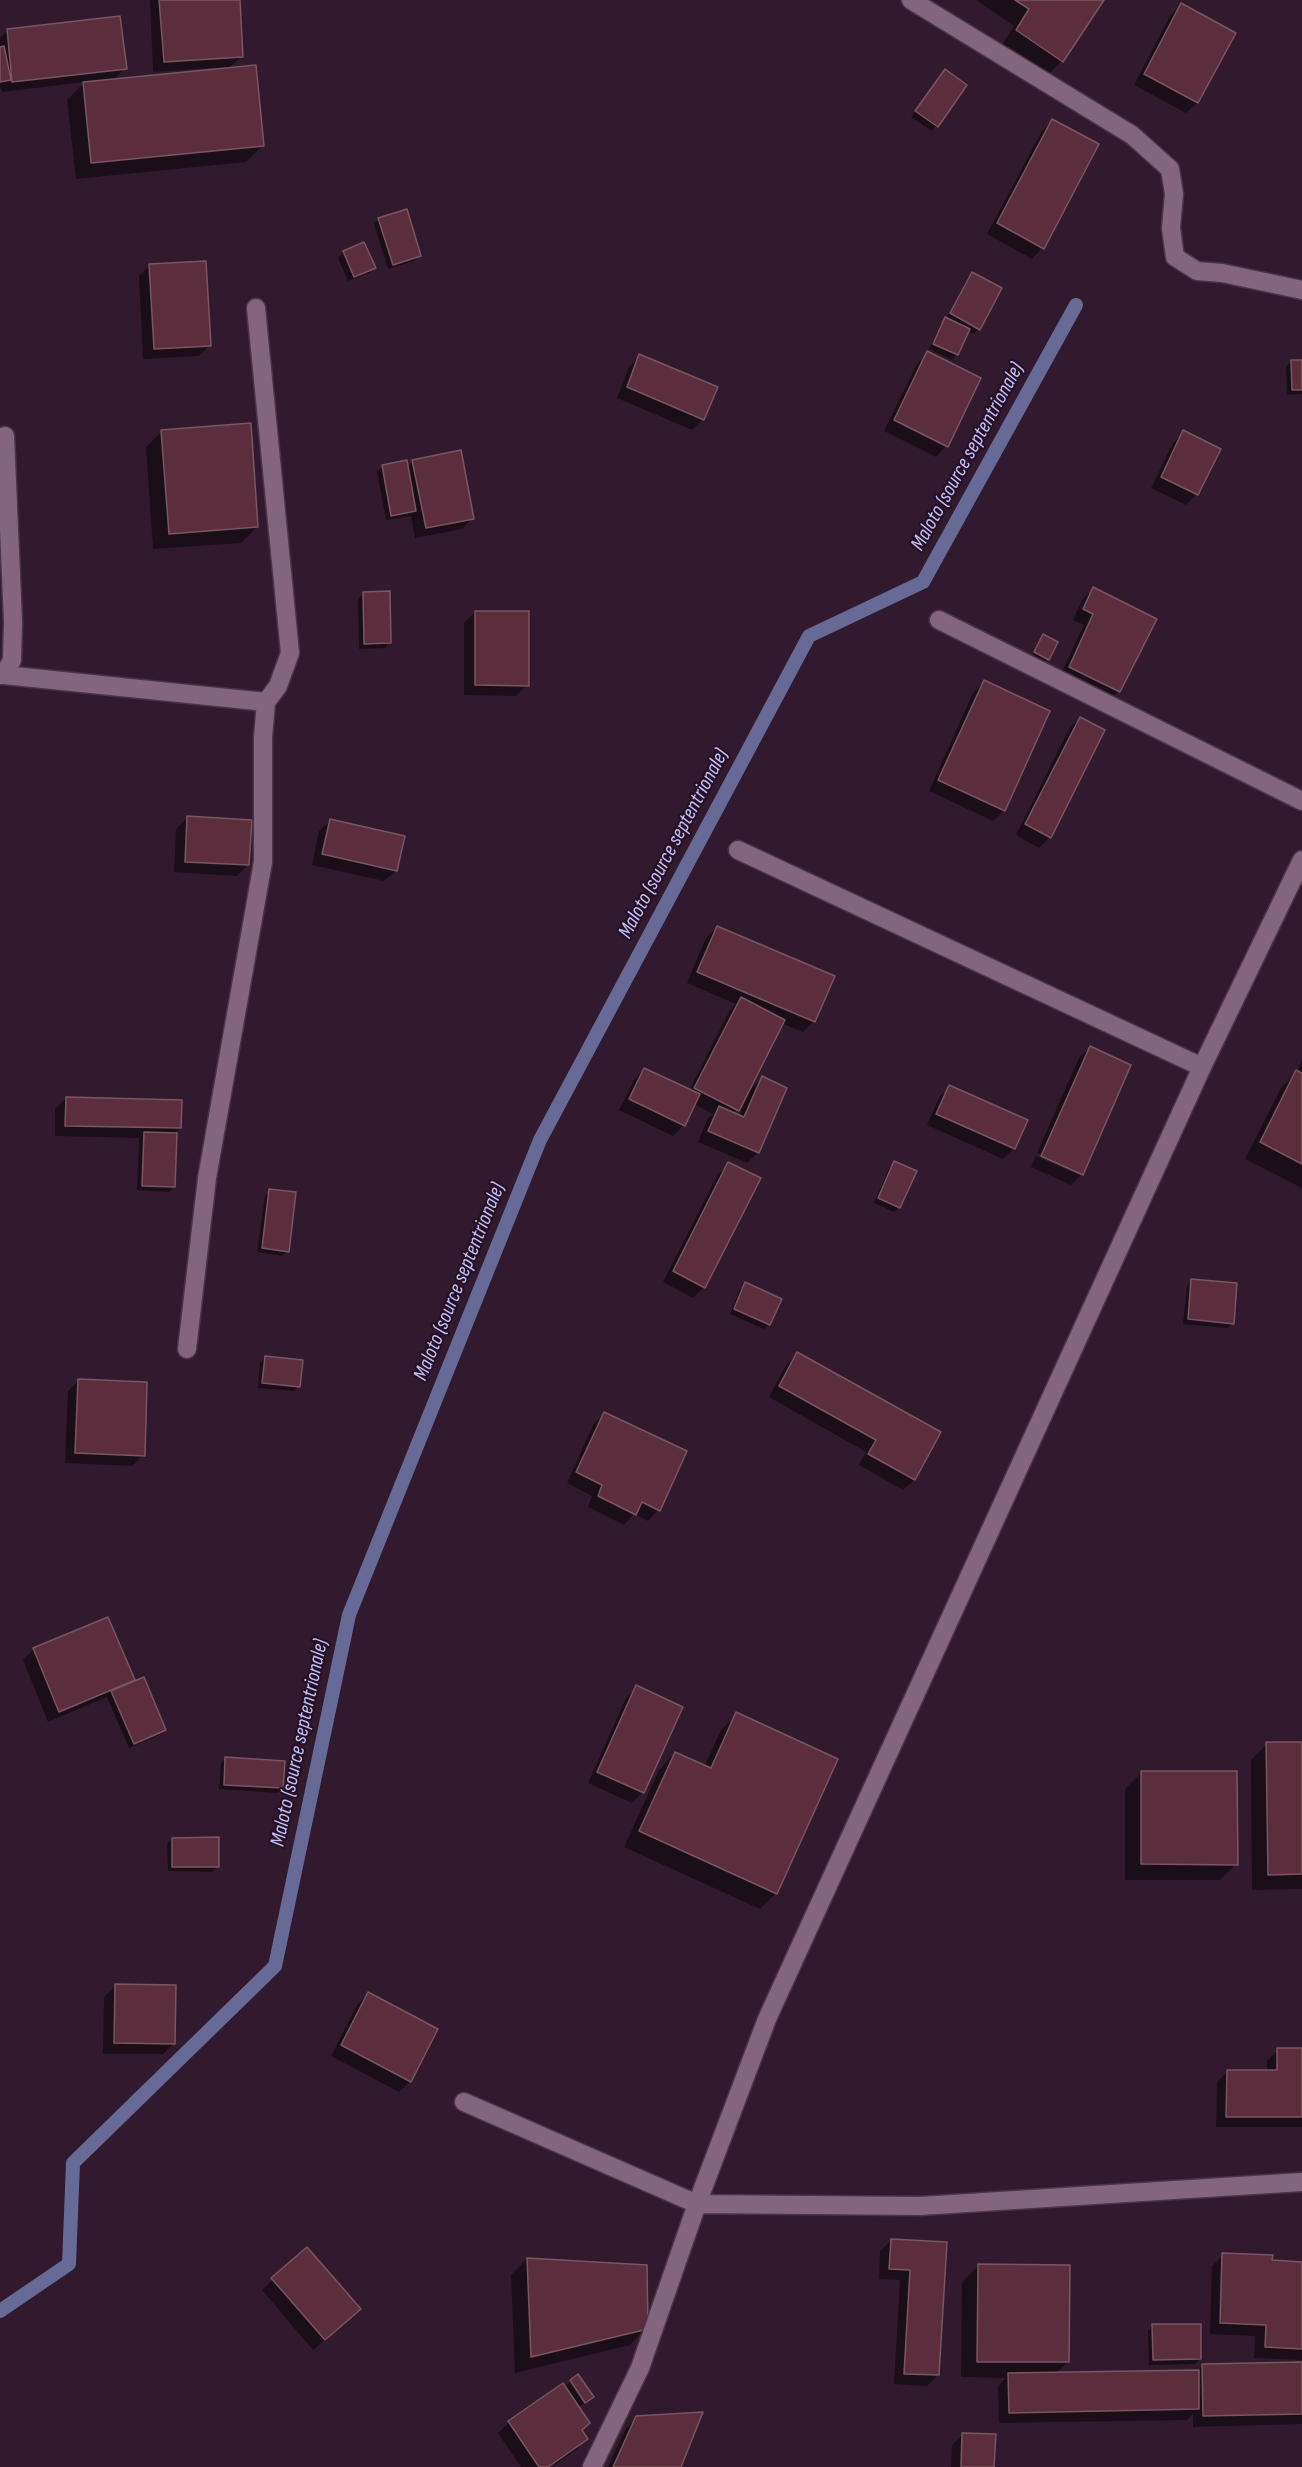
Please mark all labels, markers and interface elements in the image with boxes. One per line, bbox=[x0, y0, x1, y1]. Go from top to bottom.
water label: Maloto (source septentrionale) bbox=[906, 359, 1030, 555]
water label: Maloto (source septentrionale) bbox=[613, 745, 735, 943]
water label: Maloto (source septentrionale) bbox=[409, 1180, 511, 1384]
water label: Maloto (source septentrionale) bbox=[266, 1637, 334, 1849]

